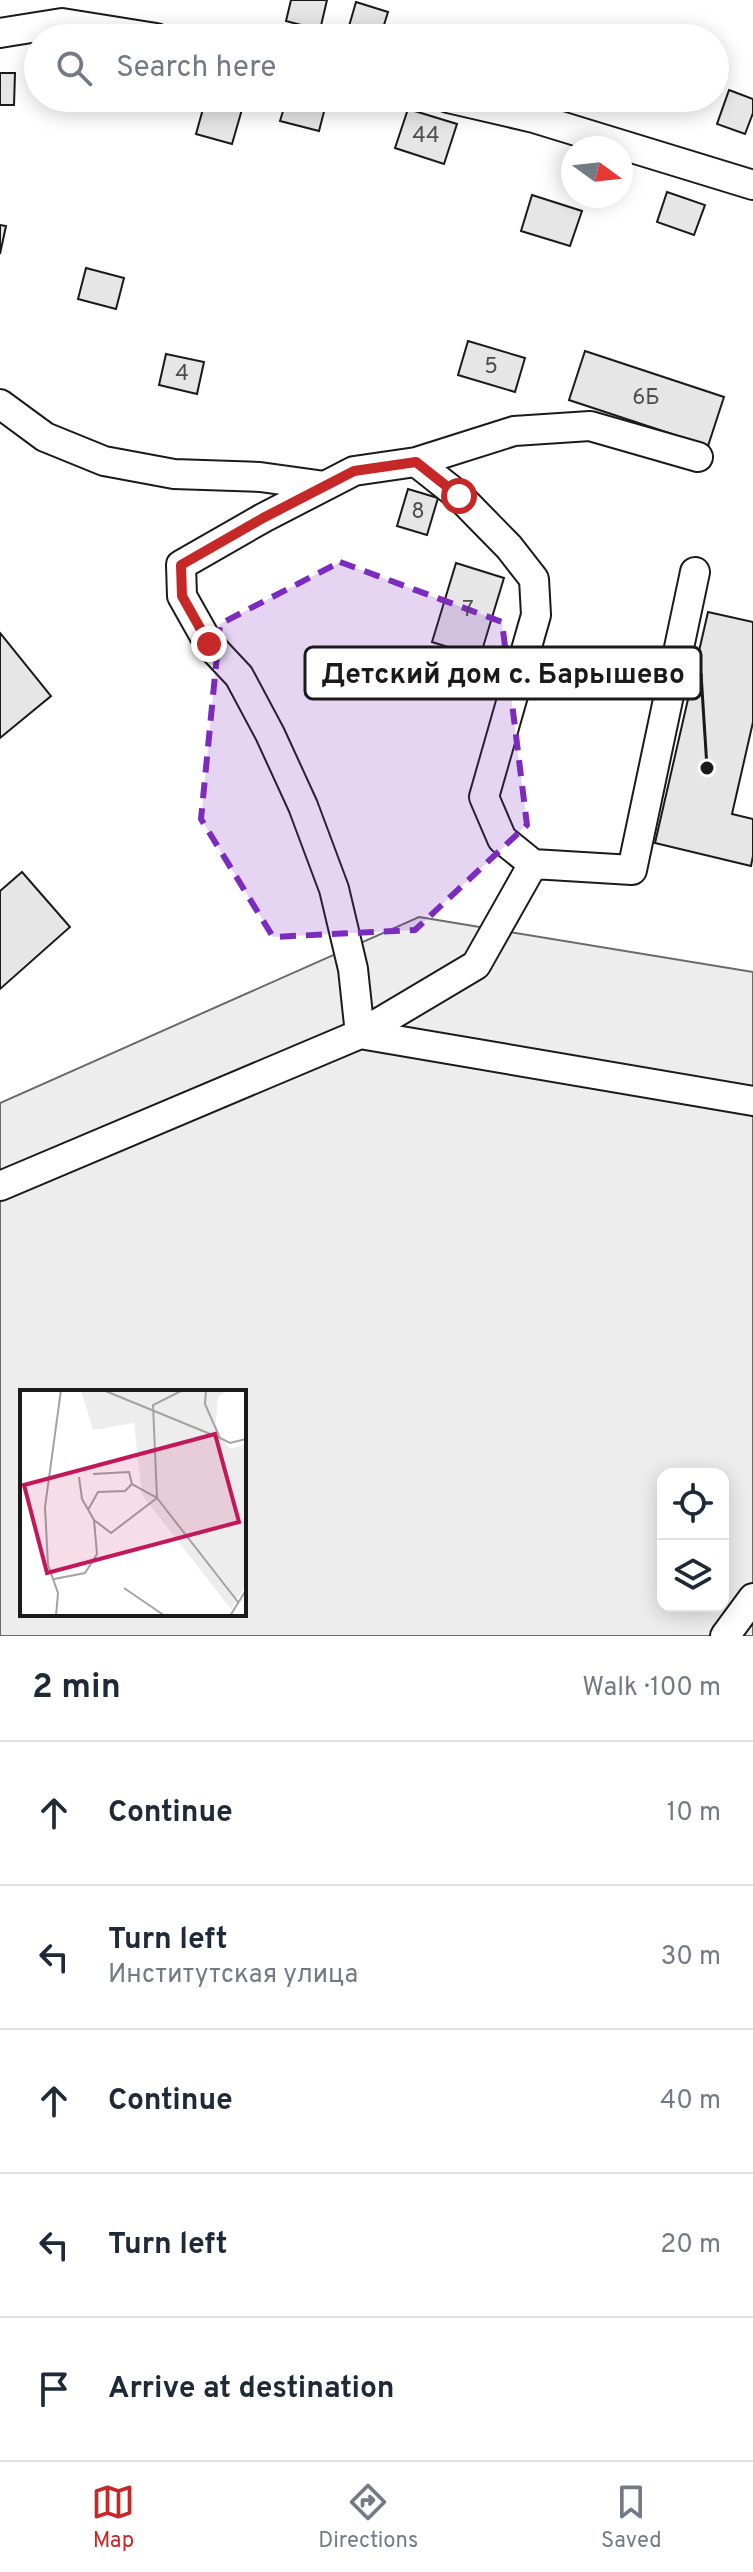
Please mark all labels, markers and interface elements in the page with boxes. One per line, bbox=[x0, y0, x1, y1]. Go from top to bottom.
search box bbox=[24, 24, 729, 112]
icon: search bbox=[52, 46, 96, 90]
text: Search here bbox=[116, 50, 276, 87]
house number: 44 bbox=[412, 123, 440, 150]
north arrow bbox=[561, 136, 633, 208]
house number: 5 bbox=[484, 354, 498, 381]
house number: 4 bbox=[175, 361, 189, 388]
house number: 6Б bbox=[632, 385, 660, 412]
route start bbox=[441, 478, 477, 514]
house number: 8 bbox=[411, 499, 425, 526]
house number: 7 bbox=[462, 597, 474, 624]
route end bbox=[191, 626, 227, 662]
callout: Детский дом с. Барышево bbox=[305, 647, 701, 699]
text: Детский дом с. Барышево bbox=[321, 658, 685, 694]
inset map bbox=[20, 1390, 246, 1616]
map controls bbox=[657, 1468, 729, 1612]
button: locate bbox=[657, 1468, 729, 1540]
button: layers bbox=[657, 1540, 729, 1612]
text: 2 min bbox=[32, 1667, 121, 1710]
text: Walk · 100 m bbox=[582, 1672, 721, 1705]
icon: ahead bbox=[32, 1791, 76, 1835]
text: Continue bbox=[108, 1795, 233, 1832]
text: 10 m bbox=[666, 1797, 721, 1830]
text: Turn left bbox=[108, 1922, 228, 1959]
icon: left bbox=[32, 1935, 76, 1979]
text: 30 m bbox=[661, 1941, 721, 1974]
text: Институтская улица bbox=[108, 1959, 358, 1992]
icon: ahead bbox=[32, 2079, 76, 2123]
text: Continue bbox=[108, 2083, 233, 2120]
text: 40 m bbox=[660, 2085, 721, 2118]
icon: left bbox=[32, 2223, 76, 2267]
text: Turn left bbox=[108, 2227, 228, 2264]
text: 20 m bbox=[660, 2229, 721, 2262]
icon: arrive bbox=[32, 2367, 76, 2411]
text: Arrive at destination bbox=[108, 2371, 394, 2408]
tab: Map bbox=[91, 2480, 135, 2555]
tab: Directions bbox=[318, 2480, 418, 2555]
tab: Saved bbox=[601, 2480, 662, 2555]

